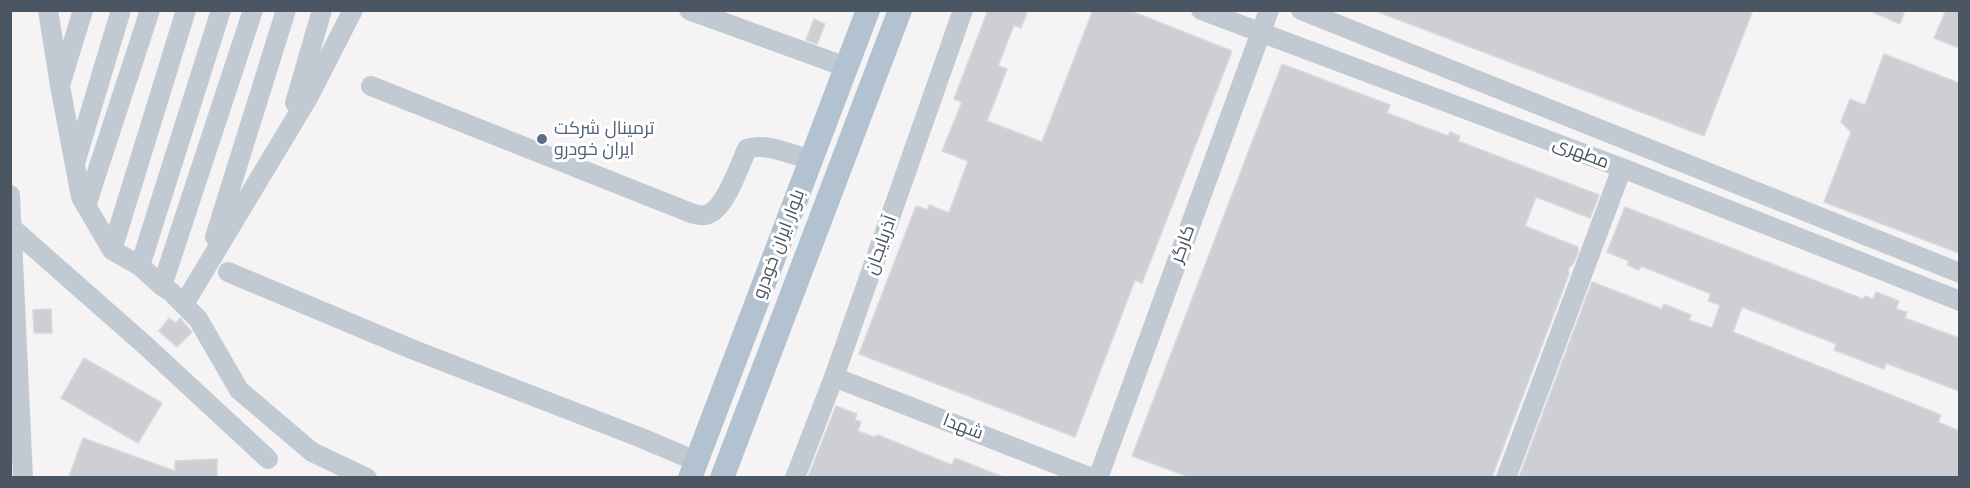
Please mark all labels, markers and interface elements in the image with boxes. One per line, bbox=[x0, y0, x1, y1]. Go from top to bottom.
place label: ترمینال شرکت ایران خودرو bbox=[554, 118, 654, 160]
marker: ترمینال شرکت ایران خودرو bbox=[535, 132, 549, 146]
street label: مطهری bbox=[1550, 132, 1612, 174]
street label: بلوار ایران خودرو bbox=[748, 186, 810, 302]
street label: آذربایجان bbox=[860, 212, 902, 278]
street label: کارگر bbox=[1166, 222, 1200, 266]
street label: شهدا bbox=[940, 410, 986, 444]

